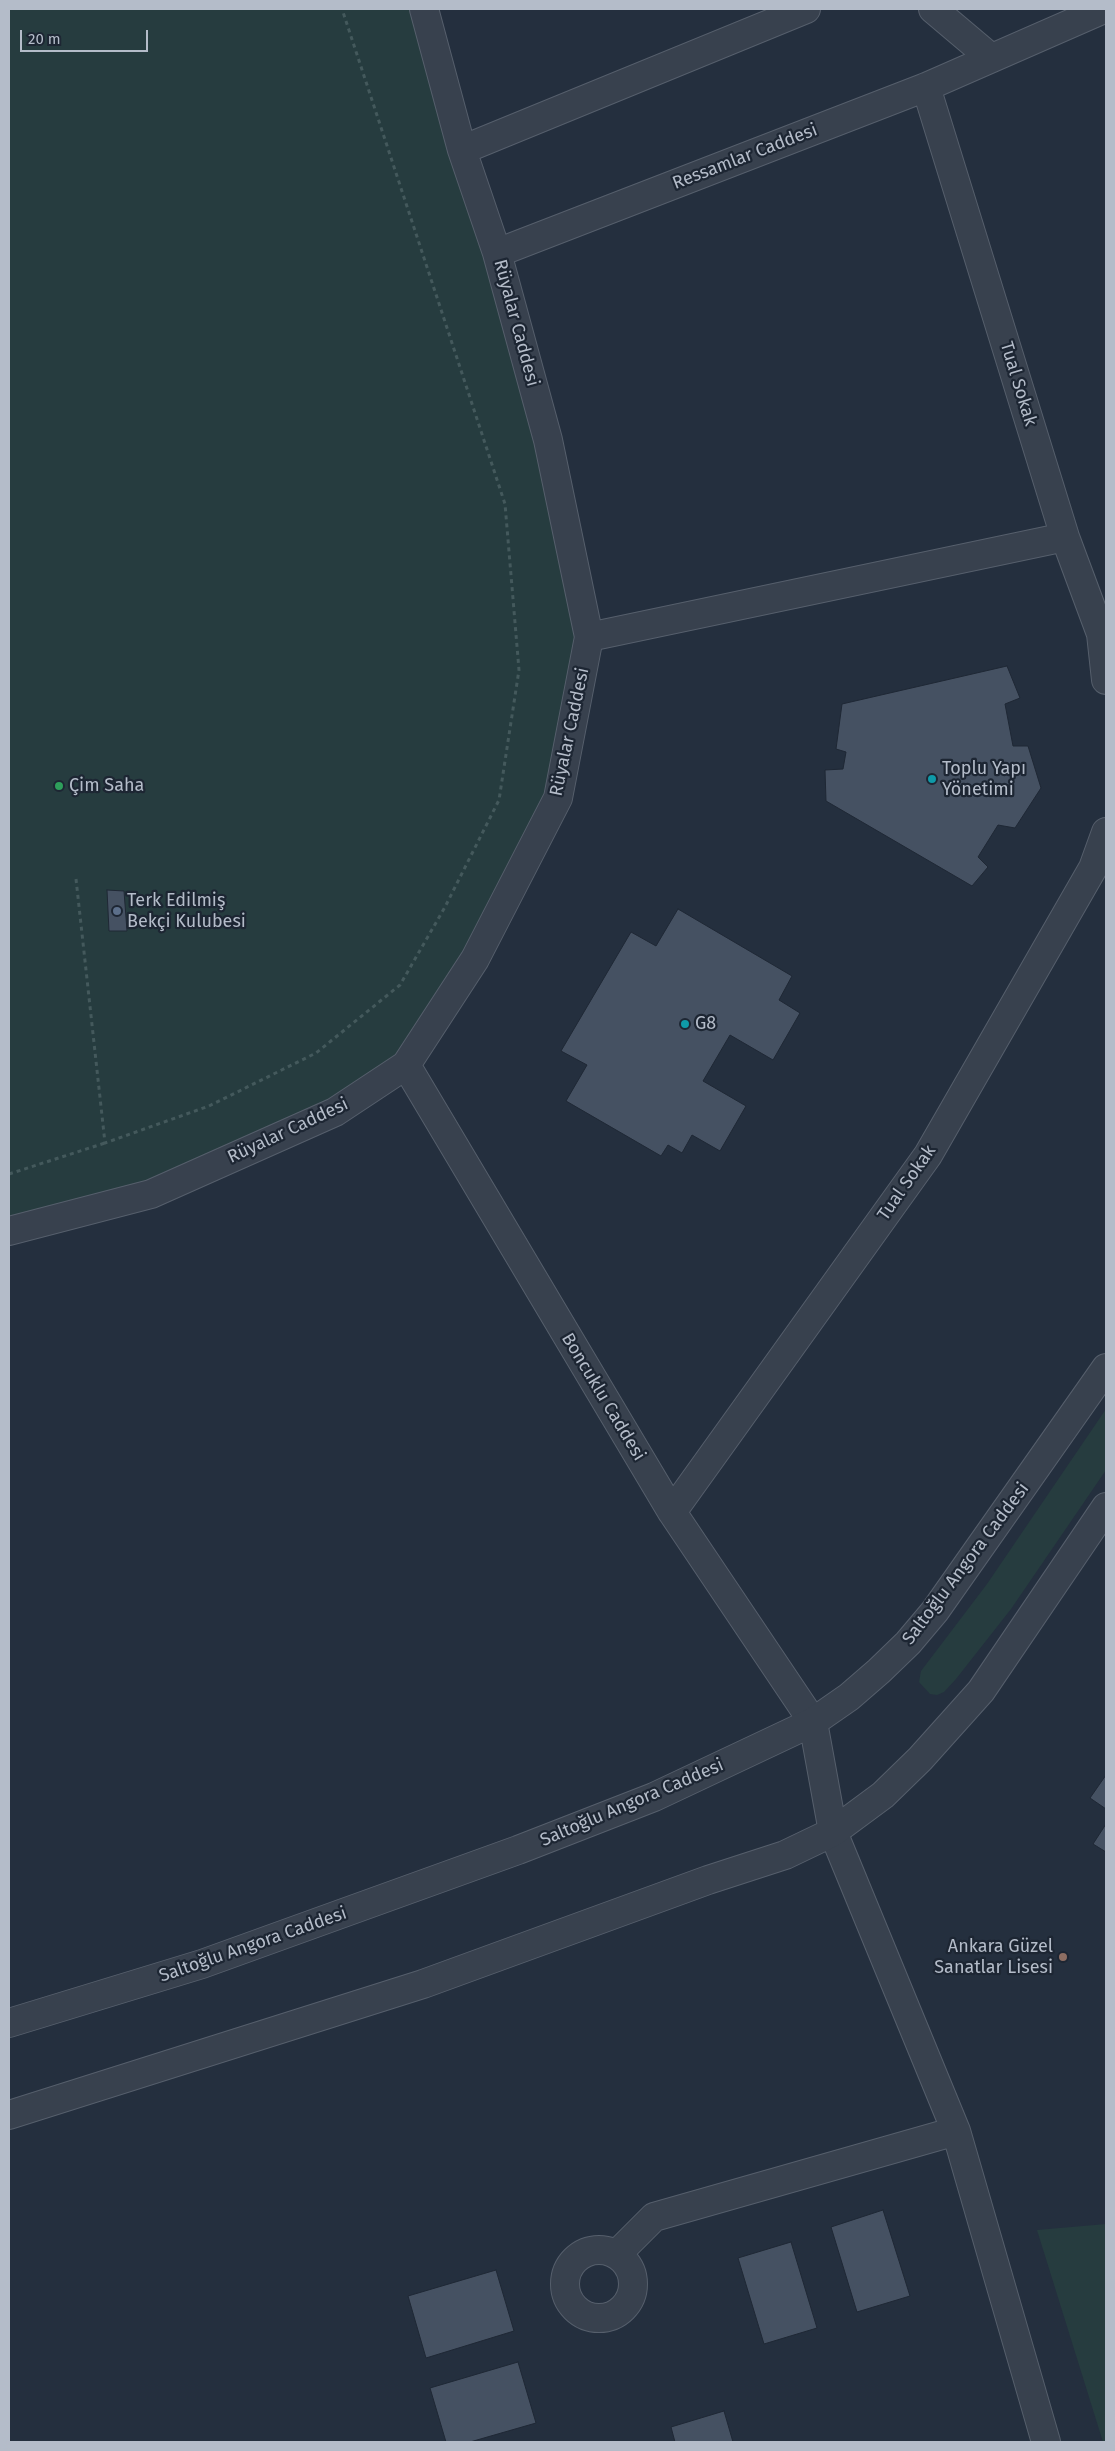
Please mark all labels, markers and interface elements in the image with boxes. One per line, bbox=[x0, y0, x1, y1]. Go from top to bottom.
scale bar bbox=[22, 20, 150, 52]
text: 20 m bbox=[28, 30, 61, 48]
street label: Ressamlar Caddesi bbox=[670, 119, 820, 195]
street label: Rüyalar Caddesi bbox=[489, 257, 543, 389]
street label: Tual Sokak bbox=[995, 339, 1041, 429]
street label: Rüyalar Caddesi bbox=[546, 666, 594, 798]
place label: Toplu Yapı Yönetimi bbox=[942, 758, 1026, 801]
marker: Toplu Yapı Yönetimi bbox=[926, 773, 938, 785]
place label: Çim Saha bbox=[69, 775, 144, 797]
marker: Çim Saha bbox=[53, 780, 65, 792]
place label: Terk Edilmiş Bekçi Kulubesi bbox=[127, 890, 246, 932]
marker: Terk Edilmiş Bekçi Kulubesi bbox=[111, 905, 123, 917]
place label: G8 bbox=[695, 1013, 716, 1035]
marker: G8 bbox=[679, 1018, 691, 1030]
street label: Rüyalar Caddesi bbox=[224, 1094, 352, 1168]
street label: Tual Sokak bbox=[873, 1141, 941, 1225]
street label: Boncuklu Caddesi bbox=[556, 1329, 650, 1465]
street label: Saltoğlu Angora Caddesi bbox=[898, 1479, 1034, 1649]
street label: Saltoğlu Angora Caddesi bbox=[537, 1755, 727, 1851]
street label: Saltoğlu Angora Caddesi bbox=[156, 1903, 350, 1987]
place label: Ankara Güzel Sanatlar Lisesi bbox=[934, 1936, 1053, 1978]
marker: Ankara Güzel Sanatlar Lisesi bbox=[1057, 1951, 1069, 1963]

